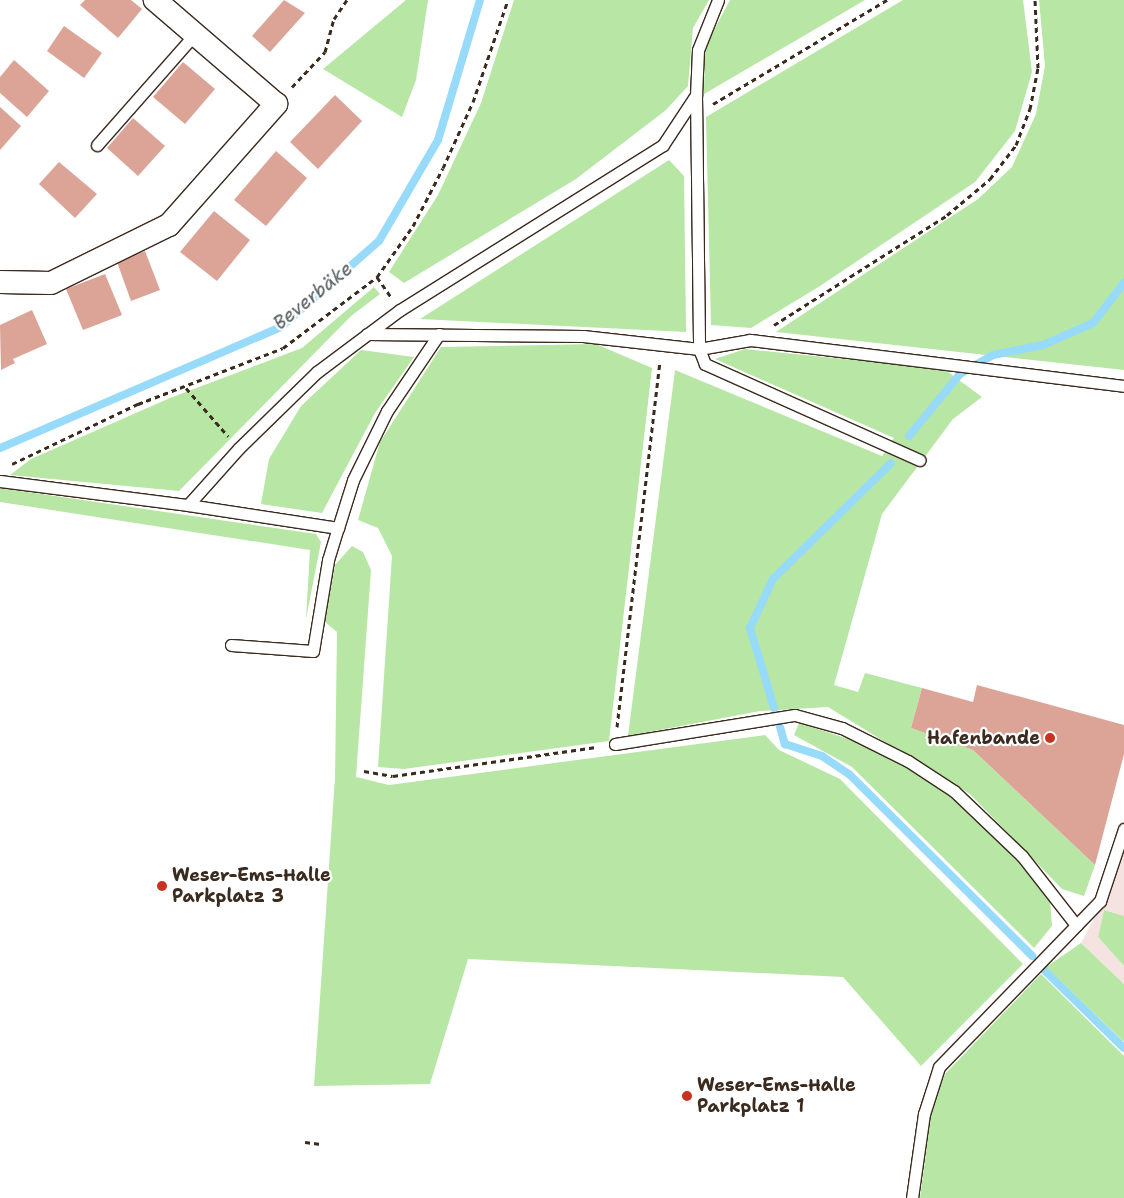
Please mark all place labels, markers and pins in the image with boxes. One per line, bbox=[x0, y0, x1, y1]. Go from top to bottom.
place label: Hafenbande bbox=[927, 727, 1040, 749]
marker: Hafenbande bbox=[1044, 732, 1056, 744]
place label: Weser-Ems-Halle Parkplatz 3 bbox=[172, 865, 331, 908]
marker: Weser-Ems-Halle Parkplatz 3 bbox=[156, 880, 168, 892]
place label: Weser-Ems-Halle Parkplatz 1 bbox=[697, 1075, 856, 1118]
marker: Weser-Ems-Halle Parkplatz 1 bbox=[681, 1090, 693, 1102]

